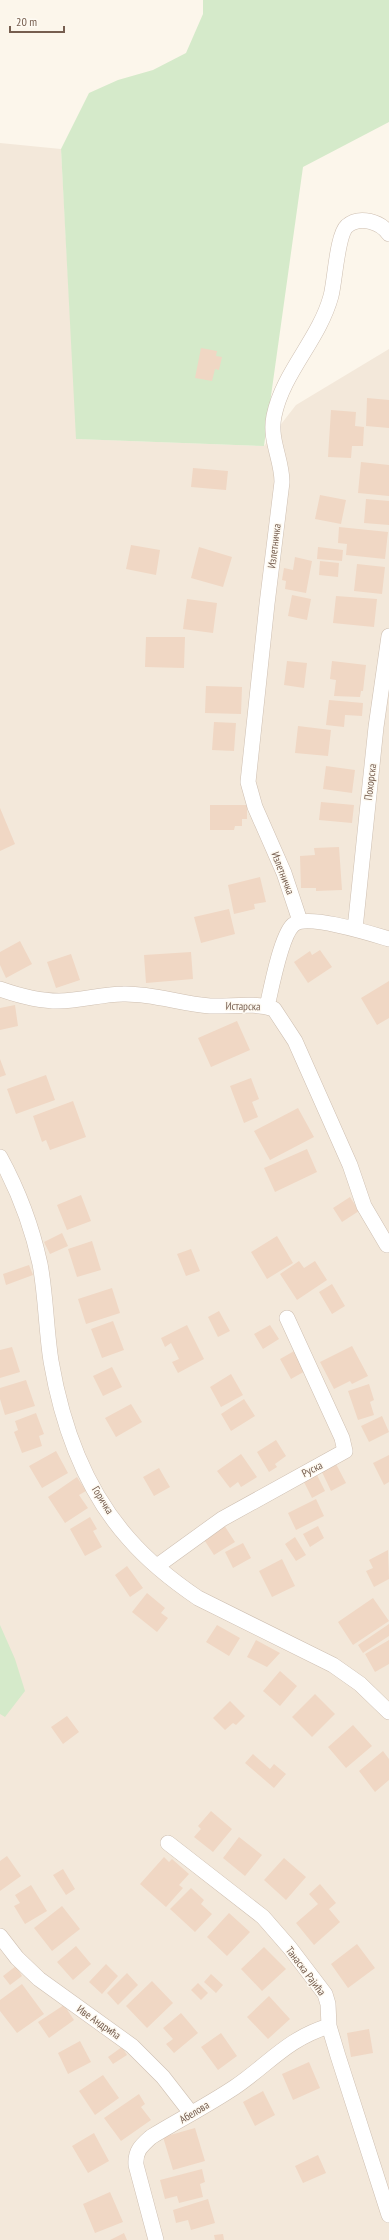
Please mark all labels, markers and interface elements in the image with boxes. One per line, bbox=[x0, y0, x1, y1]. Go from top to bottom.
scale bar bbox=[10, 8, 64, 34]
text: 20 m bbox=[16, 14, 37, 29]
street label: Излетничка bbox=[264, 523, 284, 569]
street label: Похорска bbox=[361, 763, 379, 801]
street label: Излетничка bbox=[268, 849, 298, 897]
street label: Истарска bbox=[225, 999, 261, 1013]
street label: Руска bbox=[299, 1458, 325, 1480]
street label: Горичка bbox=[89, 1483, 117, 1517]
street label: Танаска Рајића bbox=[283, 1944, 329, 1998]
street label: Иве Андрића bbox=[74, 2002, 124, 2042]
street label: Абелова bbox=[177, 2098, 211, 2126]

